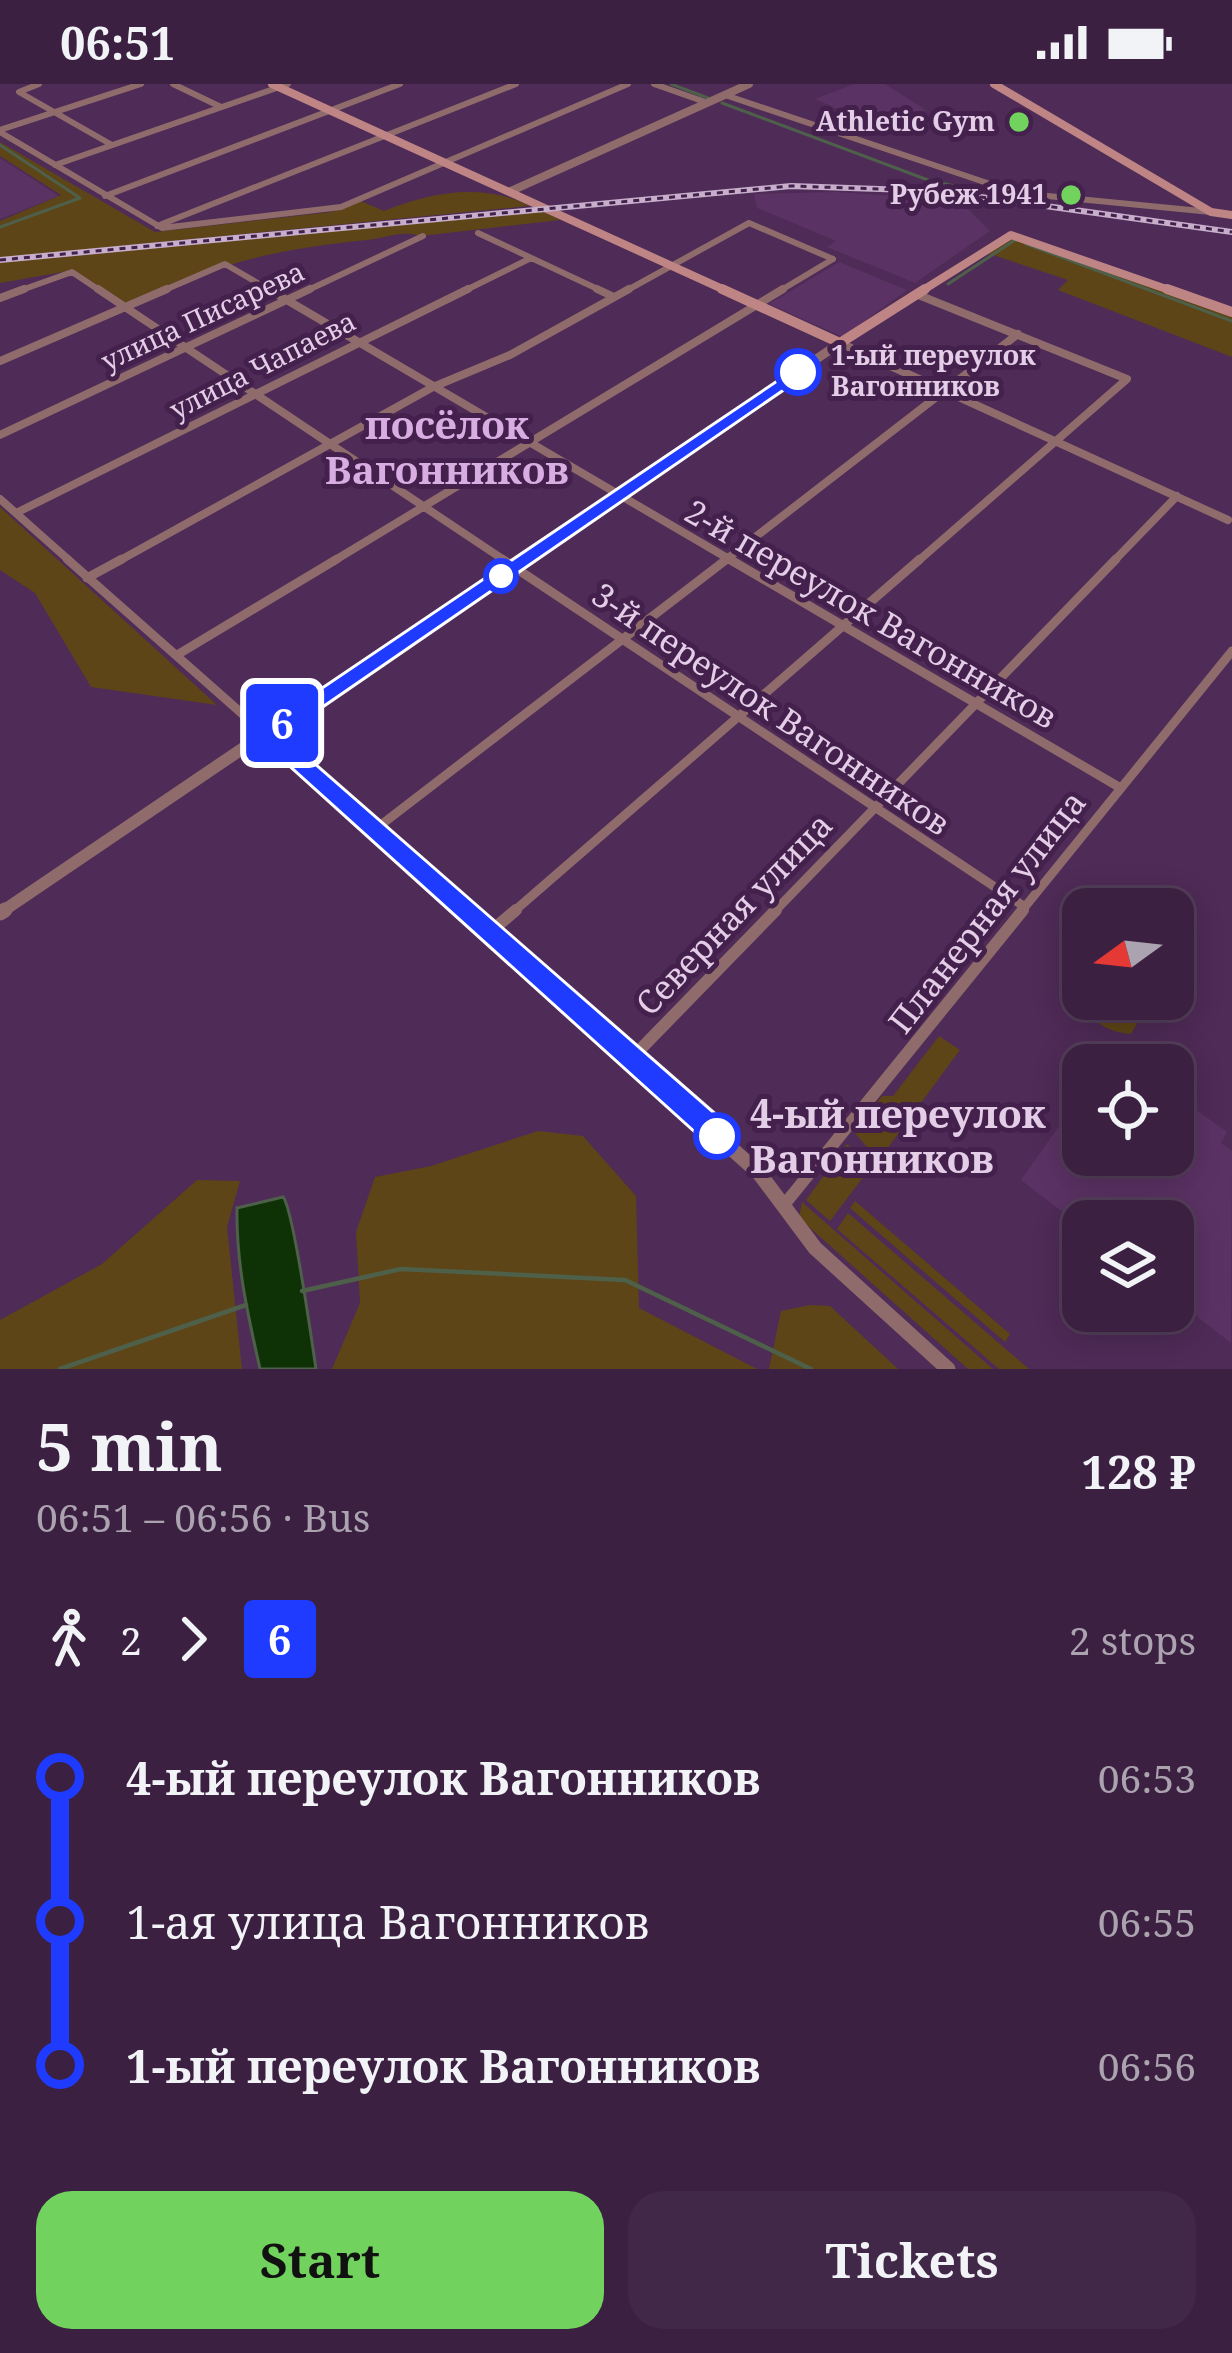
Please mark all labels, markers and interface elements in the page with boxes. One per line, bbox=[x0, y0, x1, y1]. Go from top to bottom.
text: 06:51 bbox=[60, 12, 175, 73]
place label: Athletic Gym bbox=[816, 102, 995, 139]
marker: Athletic Gym bbox=[1006, 109, 1032, 135]
place label: Рубеж 1941 bbox=[890, 175, 1047, 212]
marker: Рубеж 1941 bbox=[1058, 182, 1084, 208]
street label: улица Писарева bbox=[95, 252, 310, 379]
street label: улица Чапаева bbox=[163, 302, 362, 428]
place label: 1-ый переулок Вагонников bbox=[831, 336, 1036, 404]
marker: 1-ый переулок Вагонников bbox=[776, 350, 820, 394]
district label: посёлок Вагонников bbox=[325, 397, 569, 495]
street label: 2-й переулок Вагонников bbox=[677, 488, 1065, 739]
unlabelled marker bbox=[485, 560, 517, 592]
street label: 3-й переулок Вагонников bbox=[584, 572, 959, 845]
line badge: 6 bbox=[243, 684, 321, 762]
text: 6 bbox=[270, 694, 294, 751]
street label: Планерная улица bbox=[878, 781, 1095, 1042]
street label: Северная улица bbox=[625, 803, 842, 1025]
north arrow bbox=[1062, 888, 1194, 1020]
map controls bbox=[1062, 888, 1194, 1332]
button: locate bbox=[1062, 1044, 1194, 1176]
place label: 4-ый переулок Вагонников bbox=[750, 1086, 1047, 1184]
marker: 4-ый переулок Вагонников bbox=[695, 1114, 739, 1158]
button: layers bbox=[1062, 1200, 1194, 1332]
text: 5 min bbox=[36, 1400, 223, 1490]
text: 128 ₽ bbox=[1081, 1441, 1196, 1502]
text: 06:51 – 06:56 · Bus bbox=[36, 1490, 370, 1543]
icon: walk bbox=[36, 1606, 102, 1672]
icon: forward bbox=[160, 1606, 226, 1672]
text: 6 bbox=[268, 1610, 292, 1667]
text: 2 bbox=[120, 1613, 142, 1666]
text: 2 stops bbox=[1069, 1613, 1196, 1666]
text: 4-ый переулок Вагонников bbox=[126, 1747, 760, 1808]
text: 06:53 bbox=[1098, 1751, 1196, 1804]
text: 1-ая улица Вагонников bbox=[126, 1891, 650, 1952]
text: 06:55 bbox=[1098, 1895, 1196, 1948]
text: 1-ый переулок Вагонников bbox=[126, 2035, 760, 2096]
text: 06:56 bbox=[1098, 2039, 1196, 2092]
button: Start bbox=[36, 2191, 604, 2329]
button: Tickets bbox=[628, 2191, 1196, 2329]

